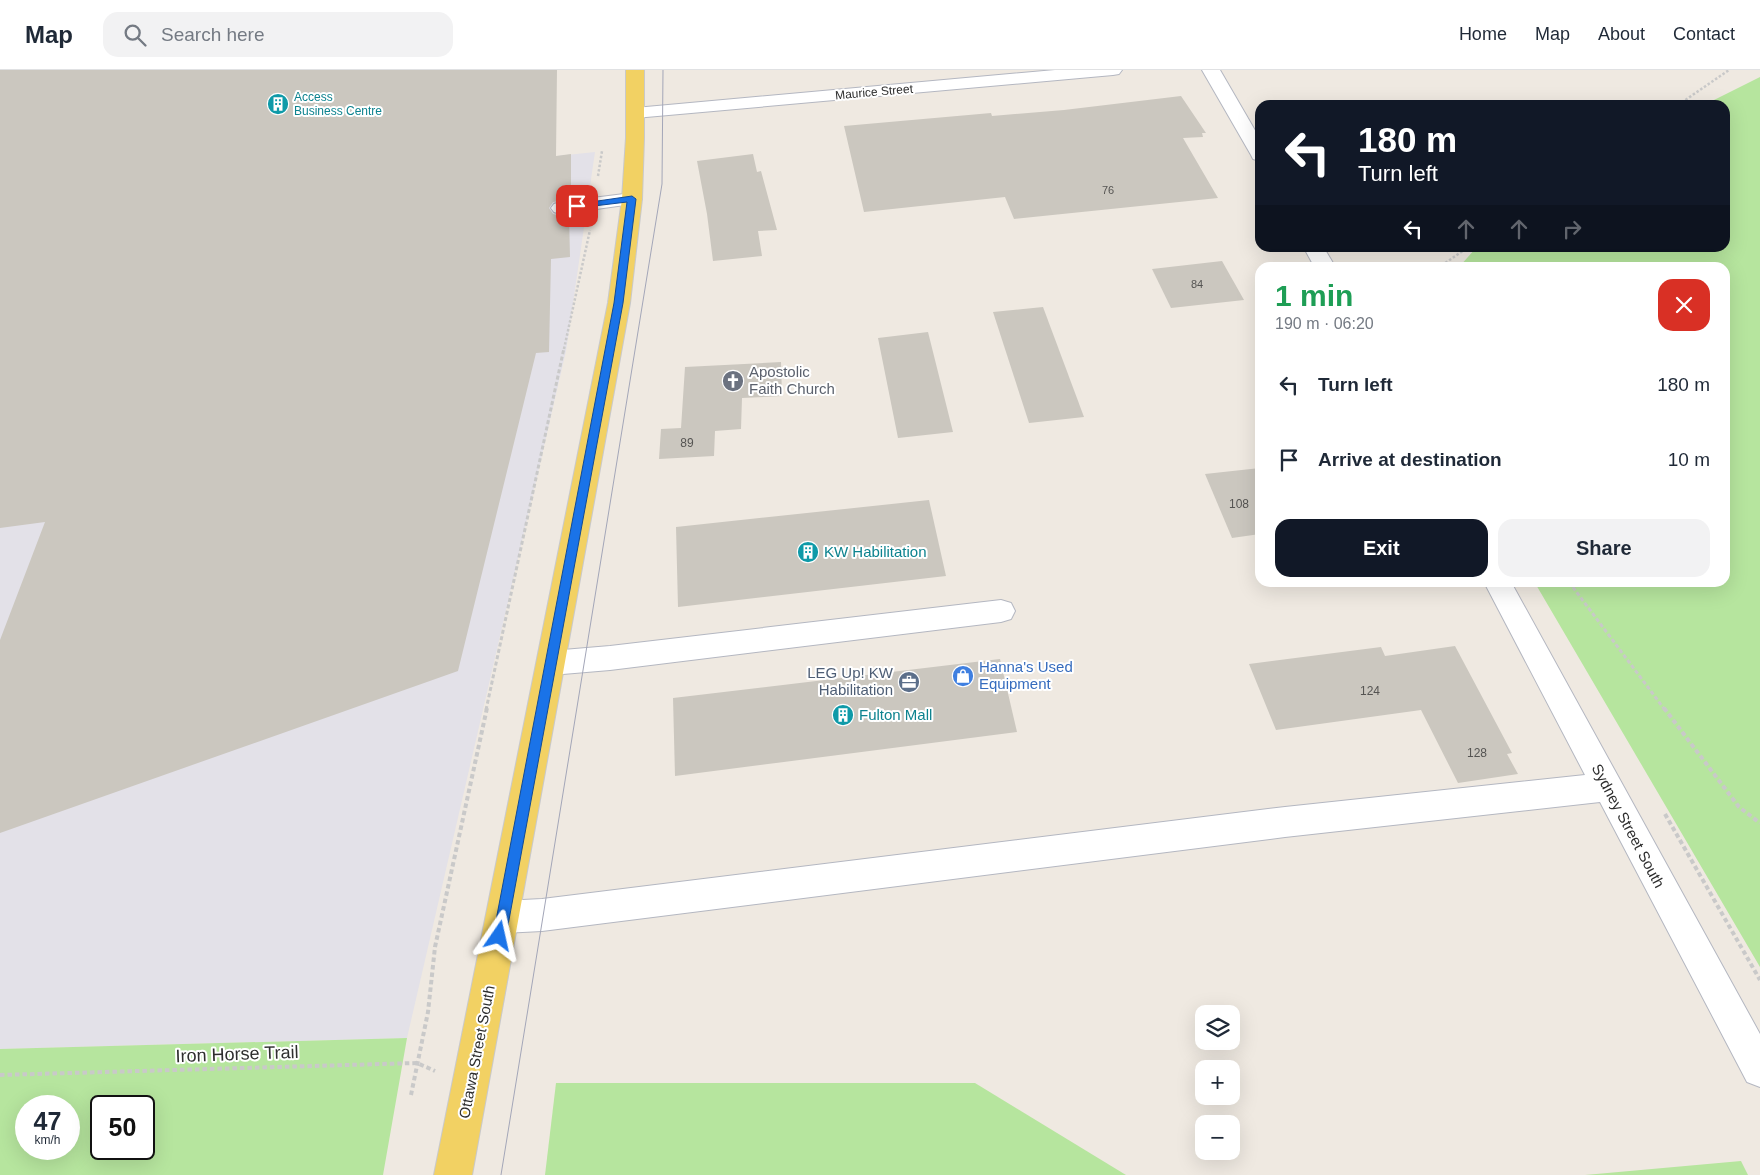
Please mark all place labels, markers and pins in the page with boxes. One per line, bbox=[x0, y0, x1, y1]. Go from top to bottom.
place label: Access Business Centre bbox=[294, 90, 382, 118]
building icon: Access Business Centre bbox=[266, 92, 290, 116]
pin bbox=[556, 185, 598, 227]
place label: Apostolic Faith Church bbox=[749, 363, 835, 397]
church icon: Apostolic Faith Church bbox=[721, 369, 745, 393]
building icon: KW Habilitation bbox=[796, 540, 820, 564]
place label: KW Habilitation bbox=[824, 543, 927, 560]
place label: Hanna's Used Equipment bbox=[979, 658, 1073, 692]
place label: LEG Up! KW Habilitation bbox=[807, 664, 894, 698]
shop icon: Hanna's Used Equipment bbox=[951, 664, 975, 688]
office icon: LEG Up! KW Habilitation bbox=[897, 670, 921, 694]
building icon: Fulton Mall bbox=[831, 703, 855, 727]
place label: Fulton Mall bbox=[859, 706, 932, 723]

